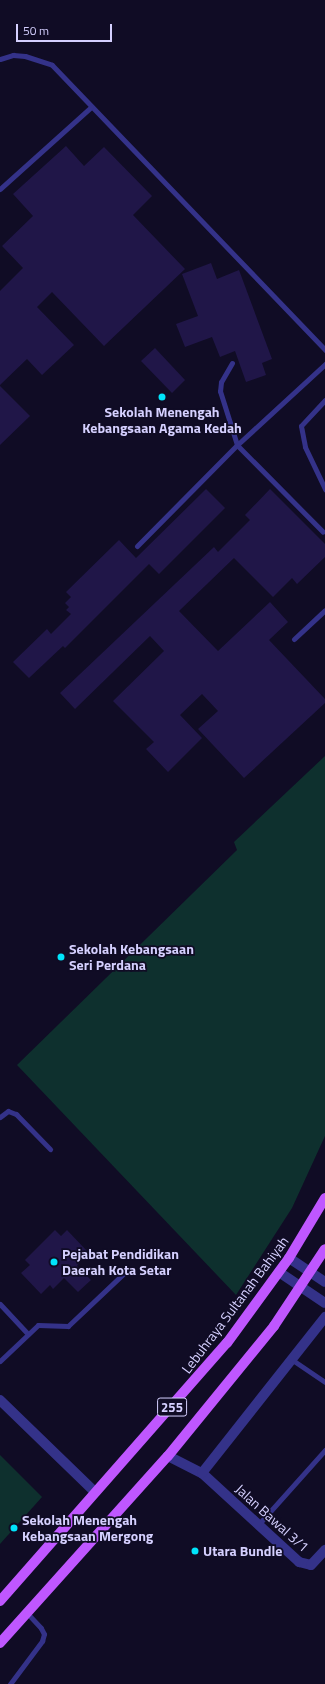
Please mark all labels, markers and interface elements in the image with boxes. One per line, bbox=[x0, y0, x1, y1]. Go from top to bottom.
scale bar bbox=[18, 16, 114, 42]
text: 50 m bbox=[23, 21, 49, 40]
marker: Sekolah Menengah Kebangsaan Agama Kedah bbox=[157, 392, 167, 402]
place label: Sekolah Menengah Kebangsaan Agama Kedah bbox=[82, 404, 242, 436]
place label: Sekolah Kebangsaan Seri Perdana bbox=[69, 941, 194, 974]
marker: Sekolah Kebangsaan Seri Perdana bbox=[56, 952, 66, 962]
street label: Lebuhraya Sultanah Bahiyah bbox=[178, 1233, 292, 1377]
place label: Pejabat Pendidikan Daerah Kota Setar bbox=[62, 1246, 179, 1278]
marker: Pejabat Pendidikan Daerah Kota Setar bbox=[49, 1257, 59, 1267]
road number: 255 bbox=[157, 1396, 187, 1418]
street label: Jalan Bawal 3/1 bbox=[232, 1481, 312, 1555]
place label: Sekolah Menengah Kebangsaan Mergong bbox=[22, 1512, 153, 1544]
marker: Sekolah Menengah Kebangsaan Mergong bbox=[9, 1523, 19, 1533]
place label: Utara Bundle bbox=[203, 1543, 282, 1559]
marker: Utara Bundle bbox=[190, 1546, 200, 1556]

